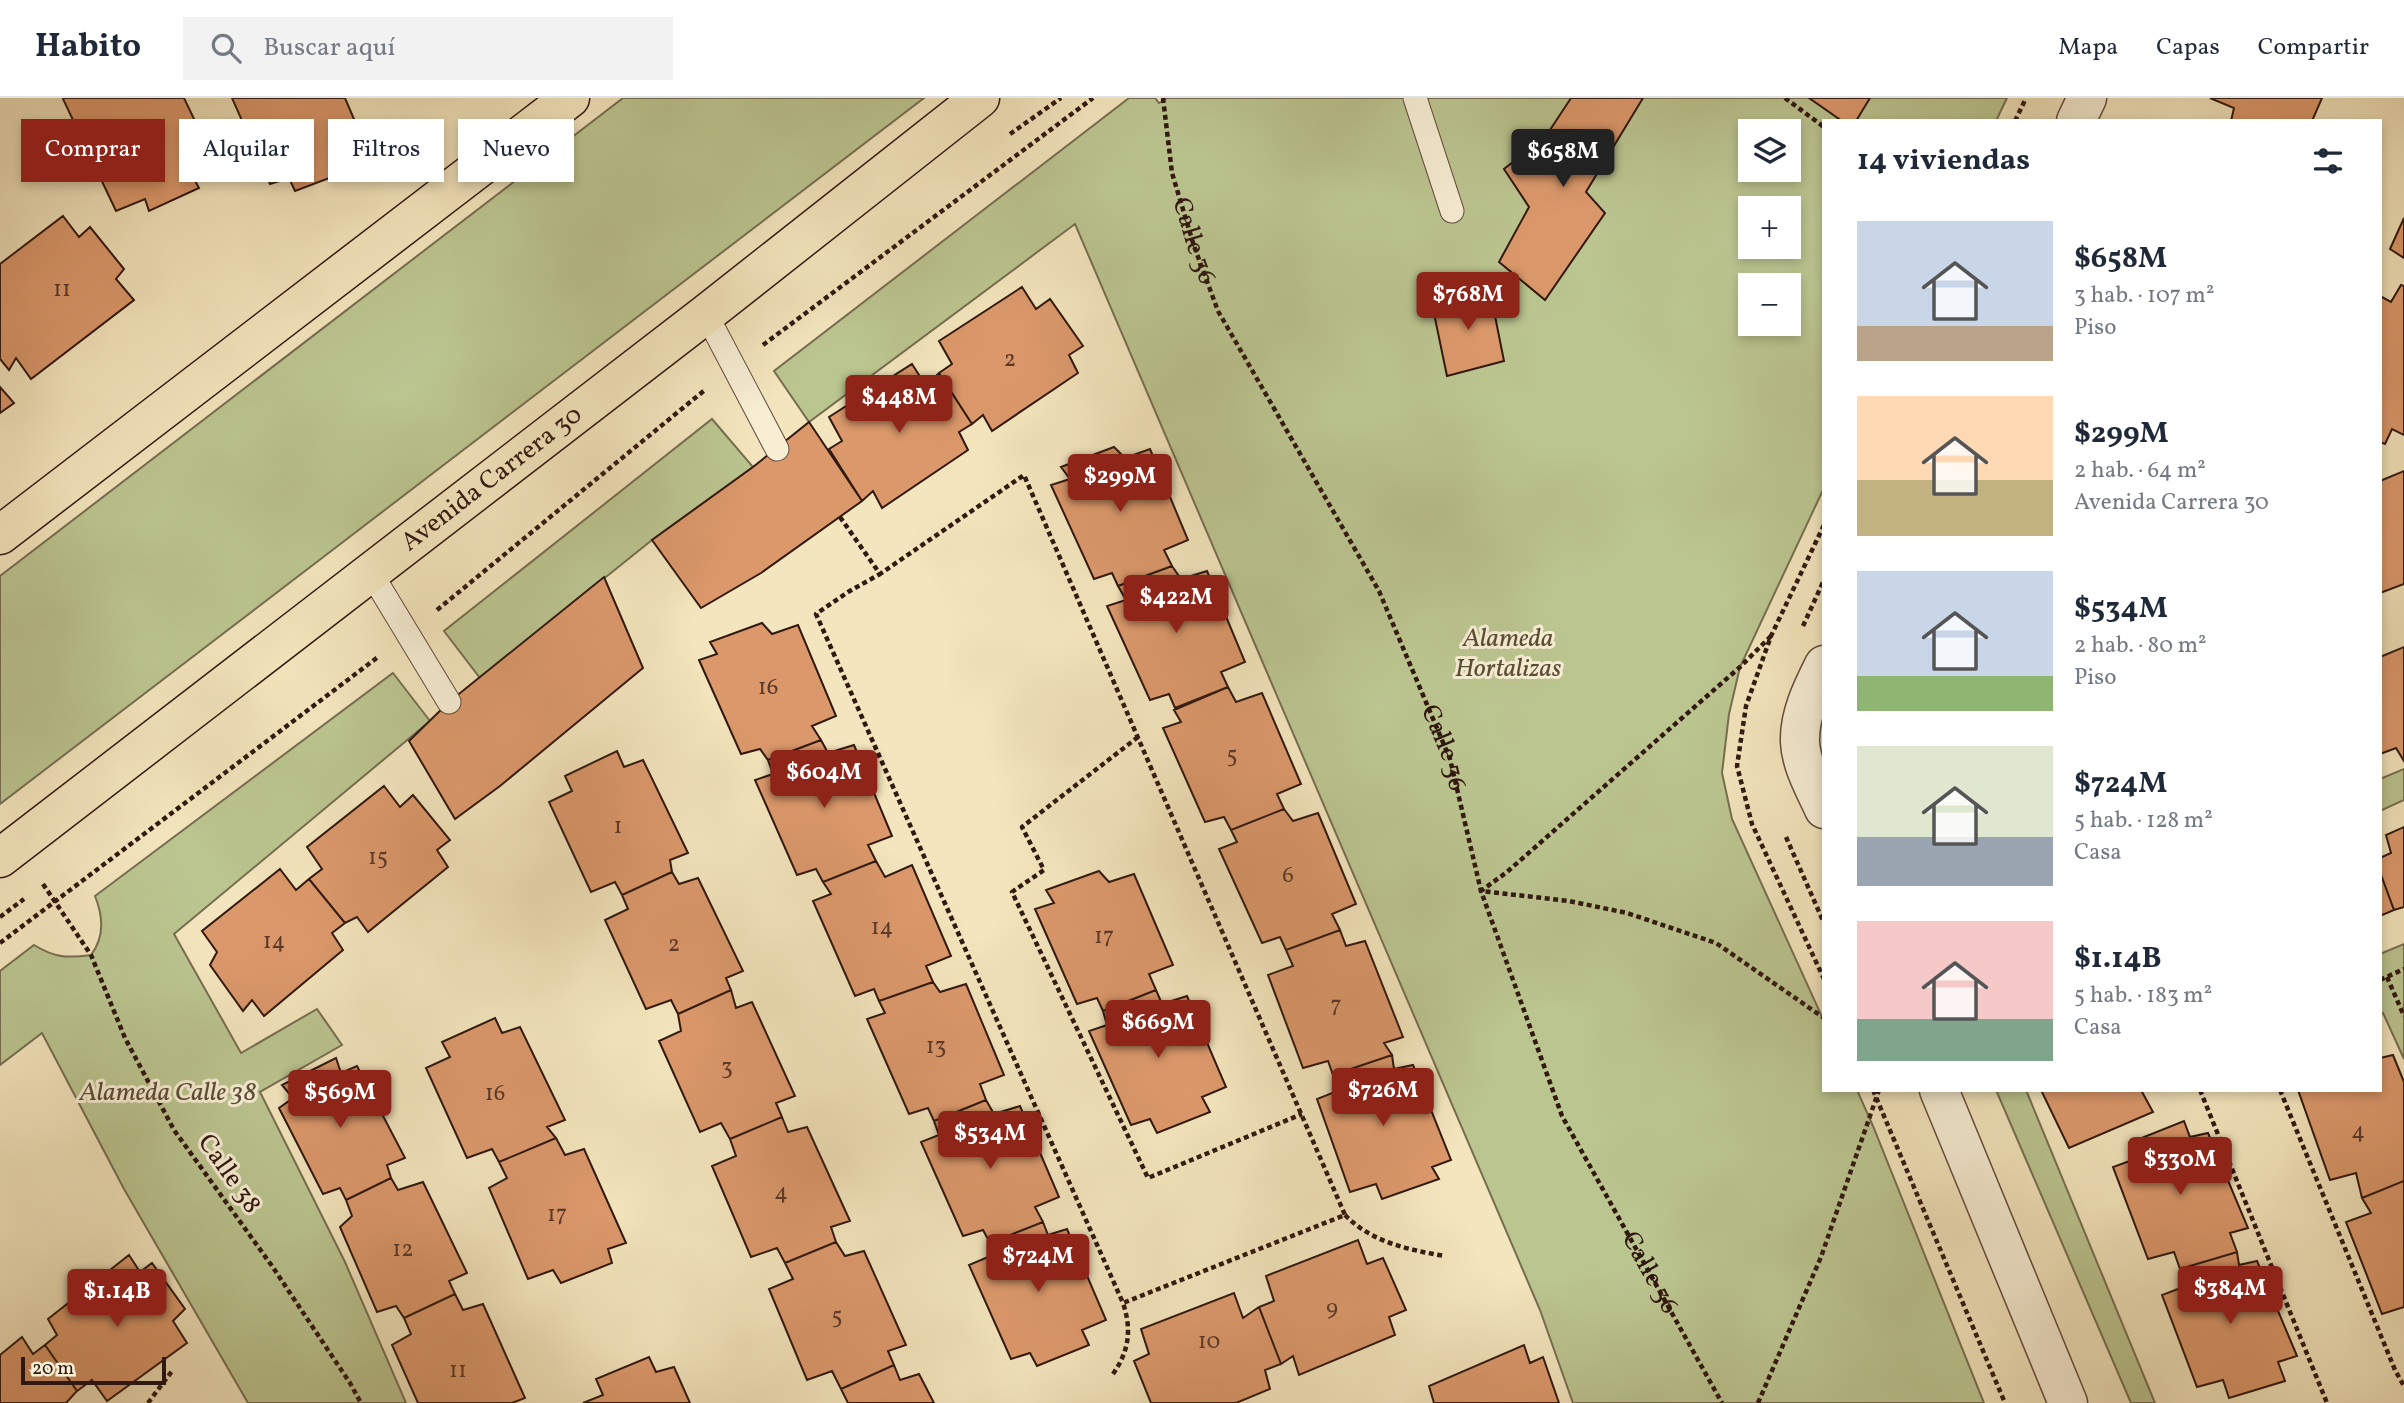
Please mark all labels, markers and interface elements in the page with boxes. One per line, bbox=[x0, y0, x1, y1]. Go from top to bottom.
search box bbox=[183, 17, 673, 80]
text: Habito bbox=[35, 25, 141, 71]
icon: search bbox=[207, 29, 245, 67]
text: Buscar aquí bbox=[263, 30, 395, 66]
text: Mapa bbox=[2058, 31, 2118, 65]
text: Capas bbox=[2156, 31, 2220, 65]
text: Compartir bbox=[2258, 31, 2369, 65]
chip: Comprar bbox=[21, 119, 165, 182]
chip: Alquilar bbox=[179, 119, 314, 182]
chip: Filtros bbox=[328, 119, 444, 182]
chip: Nuevo bbox=[458, 119, 574, 182]
map controls bbox=[1738, 119, 1801, 336]
button: layers bbox=[1738, 119, 1801, 182]
pin: $658M bbox=[1514, 130, 1612, 189]
text: $658M bbox=[1527, 136, 1599, 168]
text: 14 viviendas bbox=[1857, 140, 2030, 182]
icon: filters bbox=[2309, 142, 2347, 180]
street label: Calle 36 bbox=[1162, 193, 1225, 290]
button: + bbox=[1738, 196, 1801, 259]
text: $658M bbox=[2074, 238, 2167, 280]
icon: home bbox=[1913, 249, 1997, 333]
pin: $768M bbox=[1419, 272, 1517, 332]
button: − bbox=[1738, 273, 1801, 336]
house number: 11 bbox=[53, 274, 71, 306]
text: $768M bbox=[1433, 279, 1503, 311]
text: 3 hab. · 107 m² bbox=[2074, 280, 2214, 312]
text: Piso bbox=[2074, 312, 2116, 344]
house number: 2 bbox=[1004, 344, 1016, 376]
pin: $448M bbox=[850, 376, 948, 435]
text: $448M bbox=[861, 382, 937, 414]
street label: Avenida Carrera 30 bbox=[394, 397, 590, 560]
text: $299M bbox=[2074, 413, 2168, 455]
icon: home bbox=[1913, 424, 1997, 508]
pin: $299M bbox=[1071, 454, 1169, 514]
text: 2 hab. · 64 m² bbox=[2074, 455, 2206, 487]
text: $299M bbox=[1084, 461, 1156, 493]
text: Avenida Carrera 30 bbox=[2074, 487, 2269, 519]
pin: $422M bbox=[1127, 575, 1225, 635]
text: $422M bbox=[1140, 582, 1212, 614]
text: $534M bbox=[2074, 588, 2168, 630]
icon: home bbox=[1913, 599, 1997, 683]
park label: Alameda Hortalizas bbox=[1455, 621, 1562, 687]
text: 2 hab. · 80 m² bbox=[2074, 630, 2207, 662]
text: Piso bbox=[2074, 662, 2116, 694]
house number: 16 bbox=[758, 672, 778, 704]
street label: Calle 36 bbox=[1411, 699, 1475, 795]
house number: 5 bbox=[1226, 740, 1238, 772]
pin: $604M bbox=[775, 750, 873, 810]
text: $604M bbox=[786, 757, 862, 789]
text: $724M bbox=[2074, 763, 2167, 805]
icon: home bbox=[1913, 774, 1997, 858]
text: 5 hab. · 128 m² bbox=[2074, 805, 2213, 837]
house number: 1 bbox=[614, 811, 622, 843]
text: Casa bbox=[2074, 837, 2122, 869]
house number: 15 bbox=[368, 842, 388, 874]
house number: 6 bbox=[1282, 860, 1294, 892]
house number: 14 bbox=[871, 912, 893, 944]
house number: 17 bbox=[1094, 921, 1114, 953]
house number: 14 bbox=[263, 926, 285, 958]
house number: 2 bbox=[668, 929, 680, 961]
text: $1.14B bbox=[2074, 938, 2162, 980]
icon: home bbox=[1913, 949, 1997, 1033]
text: 5 hab. · 183 m² bbox=[2074, 980, 2212, 1012]
house number: 7 bbox=[1330, 990, 1342, 1022]
pin: $669M bbox=[1109, 1000, 1207, 1060]
text: $669M bbox=[1121, 1007, 1195, 1039]
text: Casa bbox=[2074, 1012, 2122, 1044]
house number: 13 bbox=[926, 1031, 946, 1063]
house number: 3 bbox=[721, 1052, 733, 1084]
pin: $726M bbox=[1334, 1068, 1432, 1128]
pin: $569M bbox=[291, 1070, 389, 1130]
park label: Alameda Calle 38 bbox=[79, 1075, 256, 1111]
text: $726M bbox=[1348, 1075, 1418, 1107]
text: $569M bbox=[304, 1077, 376, 1109]
house number: 16 bbox=[485, 1078, 505, 1110]
pin: $534M bbox=[941, 1112, 1039, 1171]
house number: 4 bbox=[2351, 1116, 2365, 1148]
text: $534M bbox=[954, 1118, 1026, 1150]
street label: Calle 38 bbox=[189, 1127, 269, 1221]
pin: $330M bbox=[2131, 1138, 2229, 1197]
text: $330M bbox=[2144, 1144, 2216, 1176]
house number: 4 bbox=[774, 1177, 788, 1209]
house number: 17 bbox=[547, 1199, 567, 1231]
street label: Calle 36 bbox=[1612, 1225, 1687, 1321]
house number: 12 bbox=[392, 1234, 414, 1266]
pin: $724M bbox=[989, 1234, 1087, 1294]
text: $724M bbox=[1002, 1241, 1074, 1273]
pin: $384M bbox=[2181, 1266, 2279, 1326]
pin: $1.14B bbox=[60, 1270, 174, 1329]
text: $384M bbox=[2194, 1273, 2266, 1305]
text: $1.14B bbox=[83, 1276, 151, 1308]
house number: 9 bbox=[1326, 1293, 1338, 1325]
house number: 5 bbox=[831, 1301, 843, 1333]
house number: 10 bbox=[1198, 1326, 1220, 1358]
scale bar bbox=[21, 1354, 166, 1386]
house number: 11 bbox=[449, 1355, 467, 1387]
text: 20 m bbox=[32, 1356, 74, 1382]

